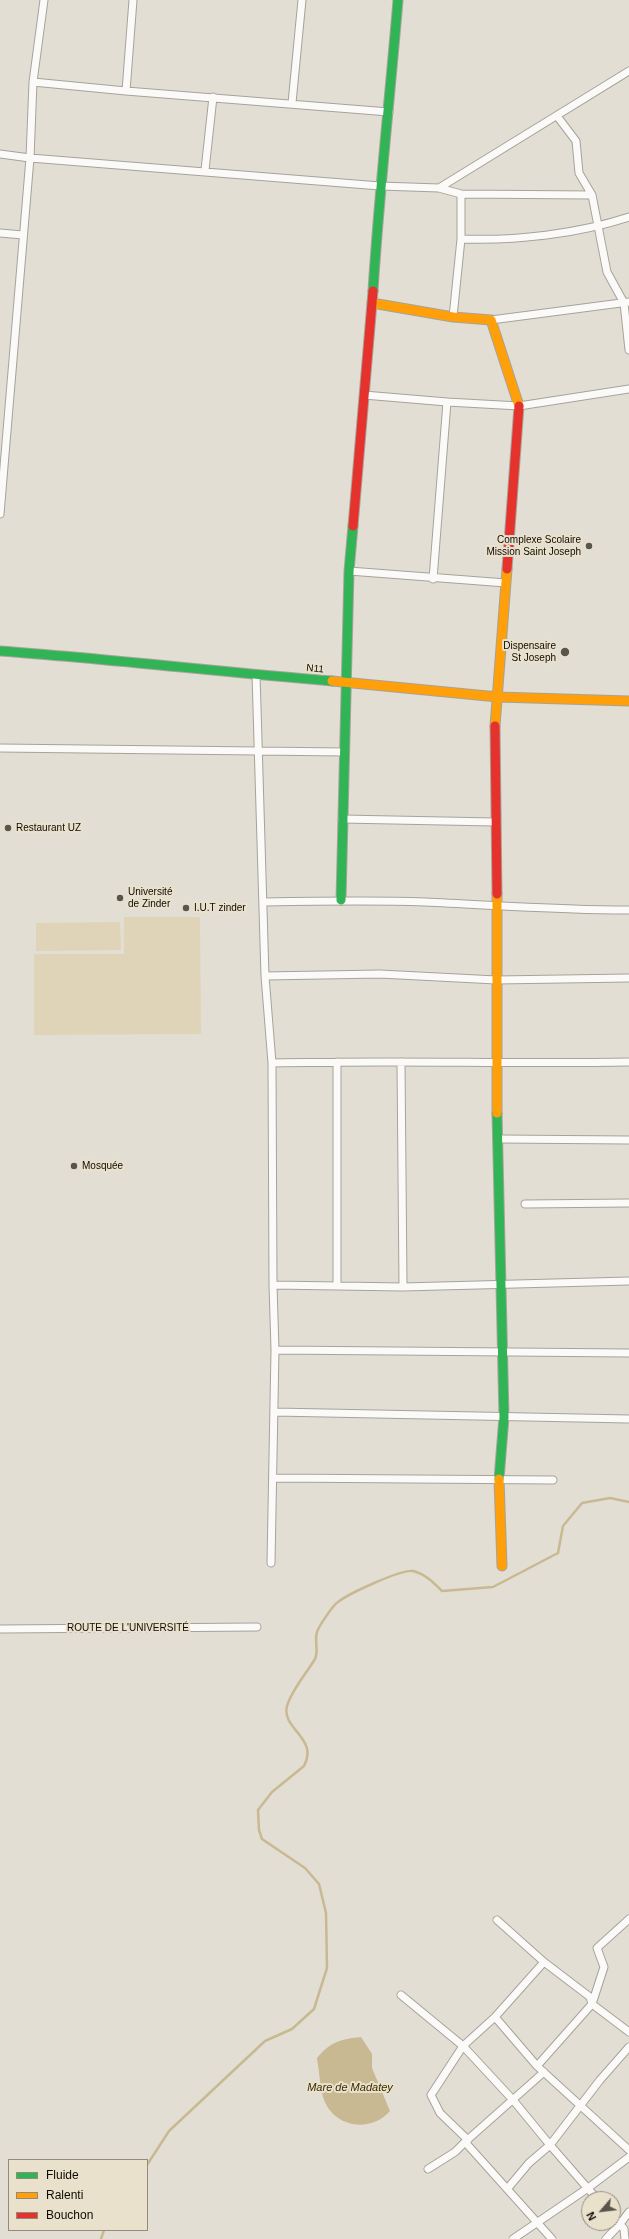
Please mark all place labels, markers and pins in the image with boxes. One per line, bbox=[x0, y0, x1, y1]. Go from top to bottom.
place label: Complexe Scolaire Mission Saint Joseph bbox=[487, 534, 581, 558]
marker: Complexe Scolaire Mission Saint Joseph bbox=[584, 541, 594, 551]
place label: Dispensaire St Joseph bbox=[503, 640, 556, 664]
marker: Dispensaire St Joseph bbox=[559, 646, 571, 658]
place label: Restaurant UZ bbox=[16, 822, 81, 834]
marker: Restaurant UZ bbox=[3, 823, 13, 833]
place label: Université de Zinder bbox=[128, 886, 172, 910]
marker: Université de Zinder bbox=[115, 893, 125, 903]
place label: I.U.T zinder bbox=[194, 902, 246, 914]
marker: I.U.T zinder bbox=[181, 903, 191, 913]
place label: Mosquée bbox=[82, 1160, 123, 1172]
marker: Mosquée bbox=[69, 1161, 79, 1171]

